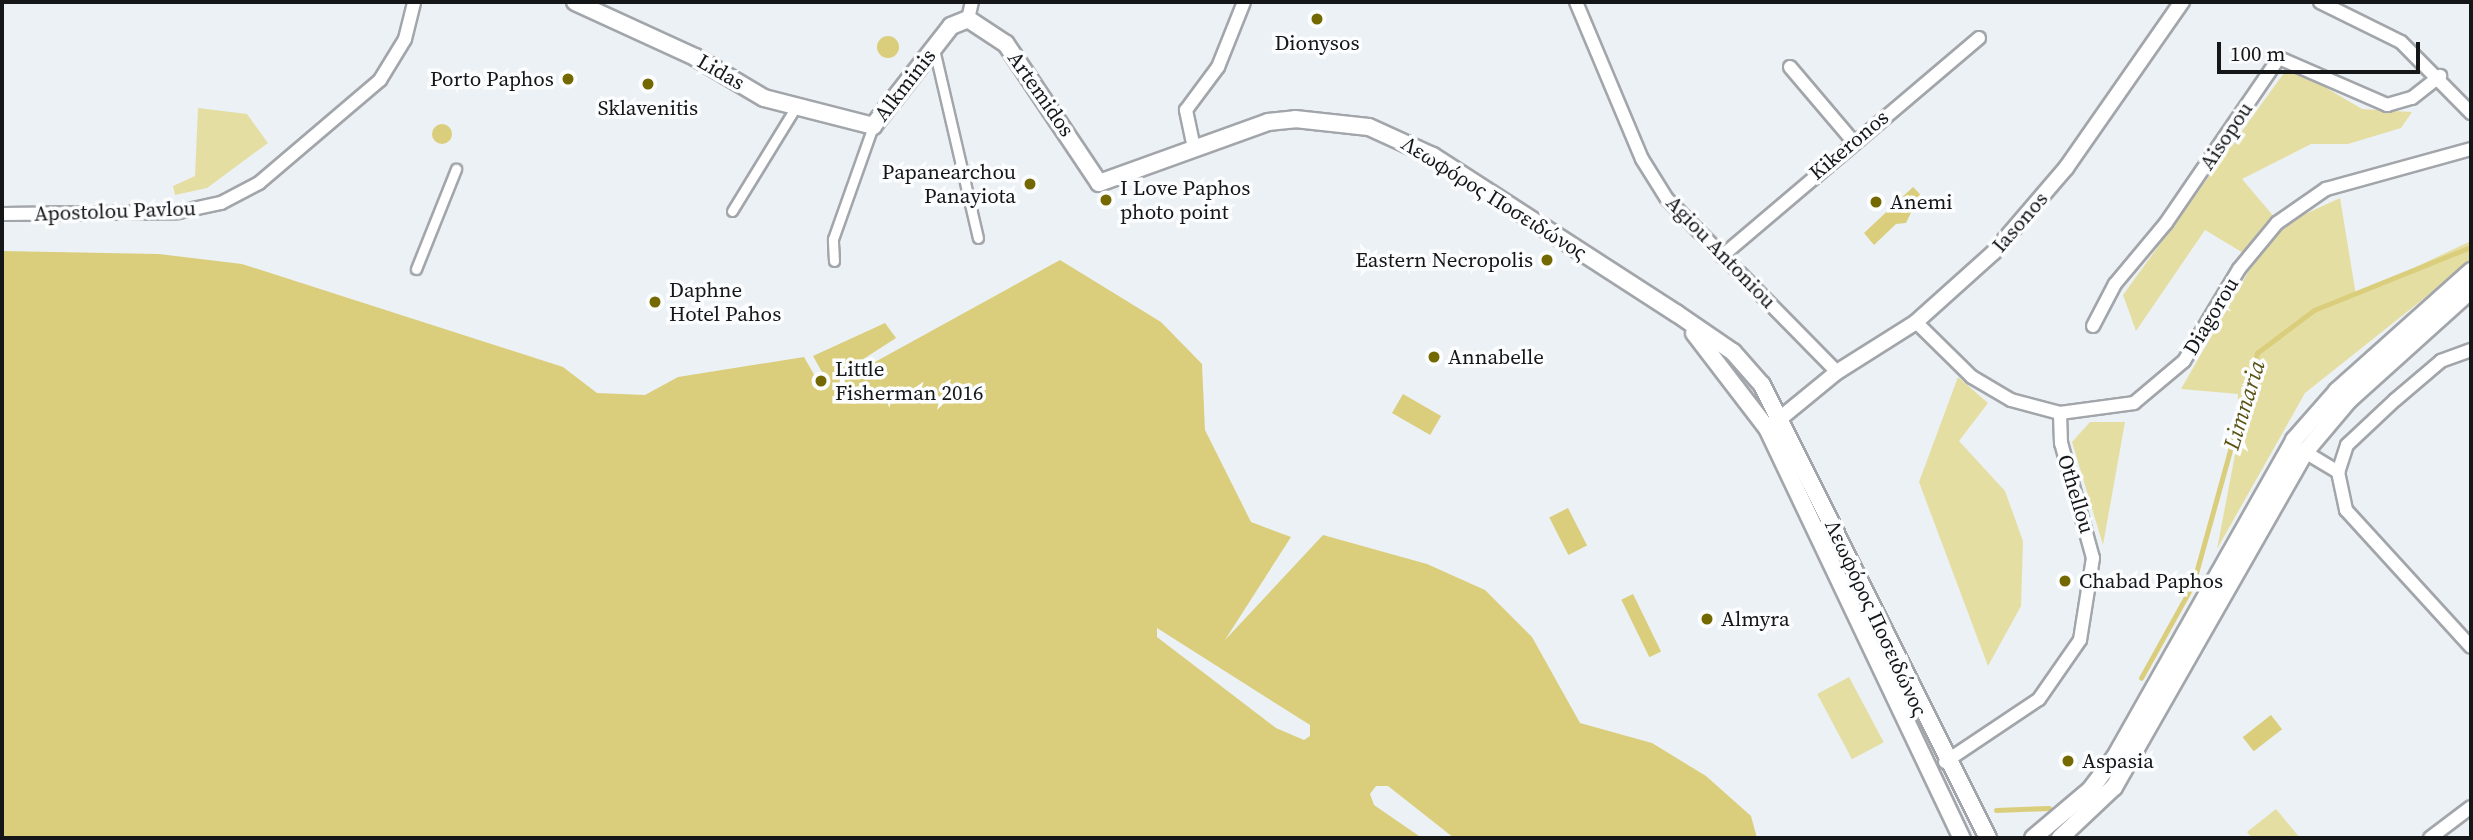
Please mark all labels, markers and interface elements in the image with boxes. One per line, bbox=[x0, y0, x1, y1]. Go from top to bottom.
marker: Dionysos bbox=[1309, 11, 1325, 27]
scale bar bbox=[2221, 28, 2424, 72]
place label: Dionysos bbox=[1274, 30, 1360, 56]
text: 100 m bbox=[2230, 39, 2285, 68]
street label: Alkminis bbox=[869, 44, 941, 126]
street label: Artemidos bbox=[1002, 46, 1080, 142]
street label: Lidas bbox=[693, 49, 749, 95]
place label: Porto Paphos bbox=[430, 66, 554, 92]
marker: Porto Paphos bbox=[560, 71, 576, 87]
marker: Sklavenitis bbox=[640, 76, 656, 92]
place label: Sklavenitis bbox=[598, 95, 698, 121]
street label: Aisopou bbox=[2194, 97, 2258, 175]
street label: Kikeronos bbox=[1804, 105, 1894, 185]
street label: Λεωφόρος Ποσειδώνος bbox=[1397, 131, 1591, 265]
place label: Papanearchou Panayiota bbox=[882, 159, 1016, 209]
place label: I Love Paphos photo point bbox=[1120, 175, 1250, 225]
marker: Papanearchou Panayiota bbox=[1022, 176, 1038, 192]
street label: Iasonos bbox=[1987, 187, 2053, 257]
place label: Anemi bbox=[1890, 189, 1953, 215]
street label: Agiou Antoniou bbox=[1661, 190, 1781, 314]
marker: I Love Paphos photo point bbox=[1098, 192, 1114, 208]
marker: Anemi bbox=[1868, 194, 1884, 210]
street label: Apostolou Pavlou bbox=[34, 196, 196, 226]
place label: Eastern Necropolis bbox=[1355, 247, 1533, 273]
marker: Eastern Necropolis bbox=[1539, 252, 1555, 268]
street label: Diagorou bbox=[2178, 273, 2244, 359]
place label: Daphne Hotel Pahos bbox=[669, 277, 781, 327]
marker: Daphne Hotel Pahos bbox=[647, 294, 663, 310]
place label: Annabelle bbox=[1448, 344, 1544, 370]
marker: Annabelle bbox=[1426, 349, 1442, 365]
place label: Little Fisherman 2016 bbox=[835, 356, 983, 406]
water label: Limnaria bbox=[2217, 357, 2271, 453]
marker: Little Fisherman 2016 bbox=[813, 373, 829, 389]
street label: Othellou bbox=[2052, 452, 2100, 536]
street label: Λεωφόρος Ποσειδώνος bbox=[1819, 516, 1933, 720]
place label: Chabad Paphos bbox=[2079, 568, 2223, 594]
marker: Chabad Paphos bbox=[2057, 573, 2073, 589]
place label: Almyra bbox=[1721, 606, 1790, 632]
marker: Almyra bbox=[1699, 611, 1715, 627]
place label: Aspasia bbox=[2082, 748, 2154, 774]
marker: Aspasia bbox=[2060, 753, 2076, 769]

